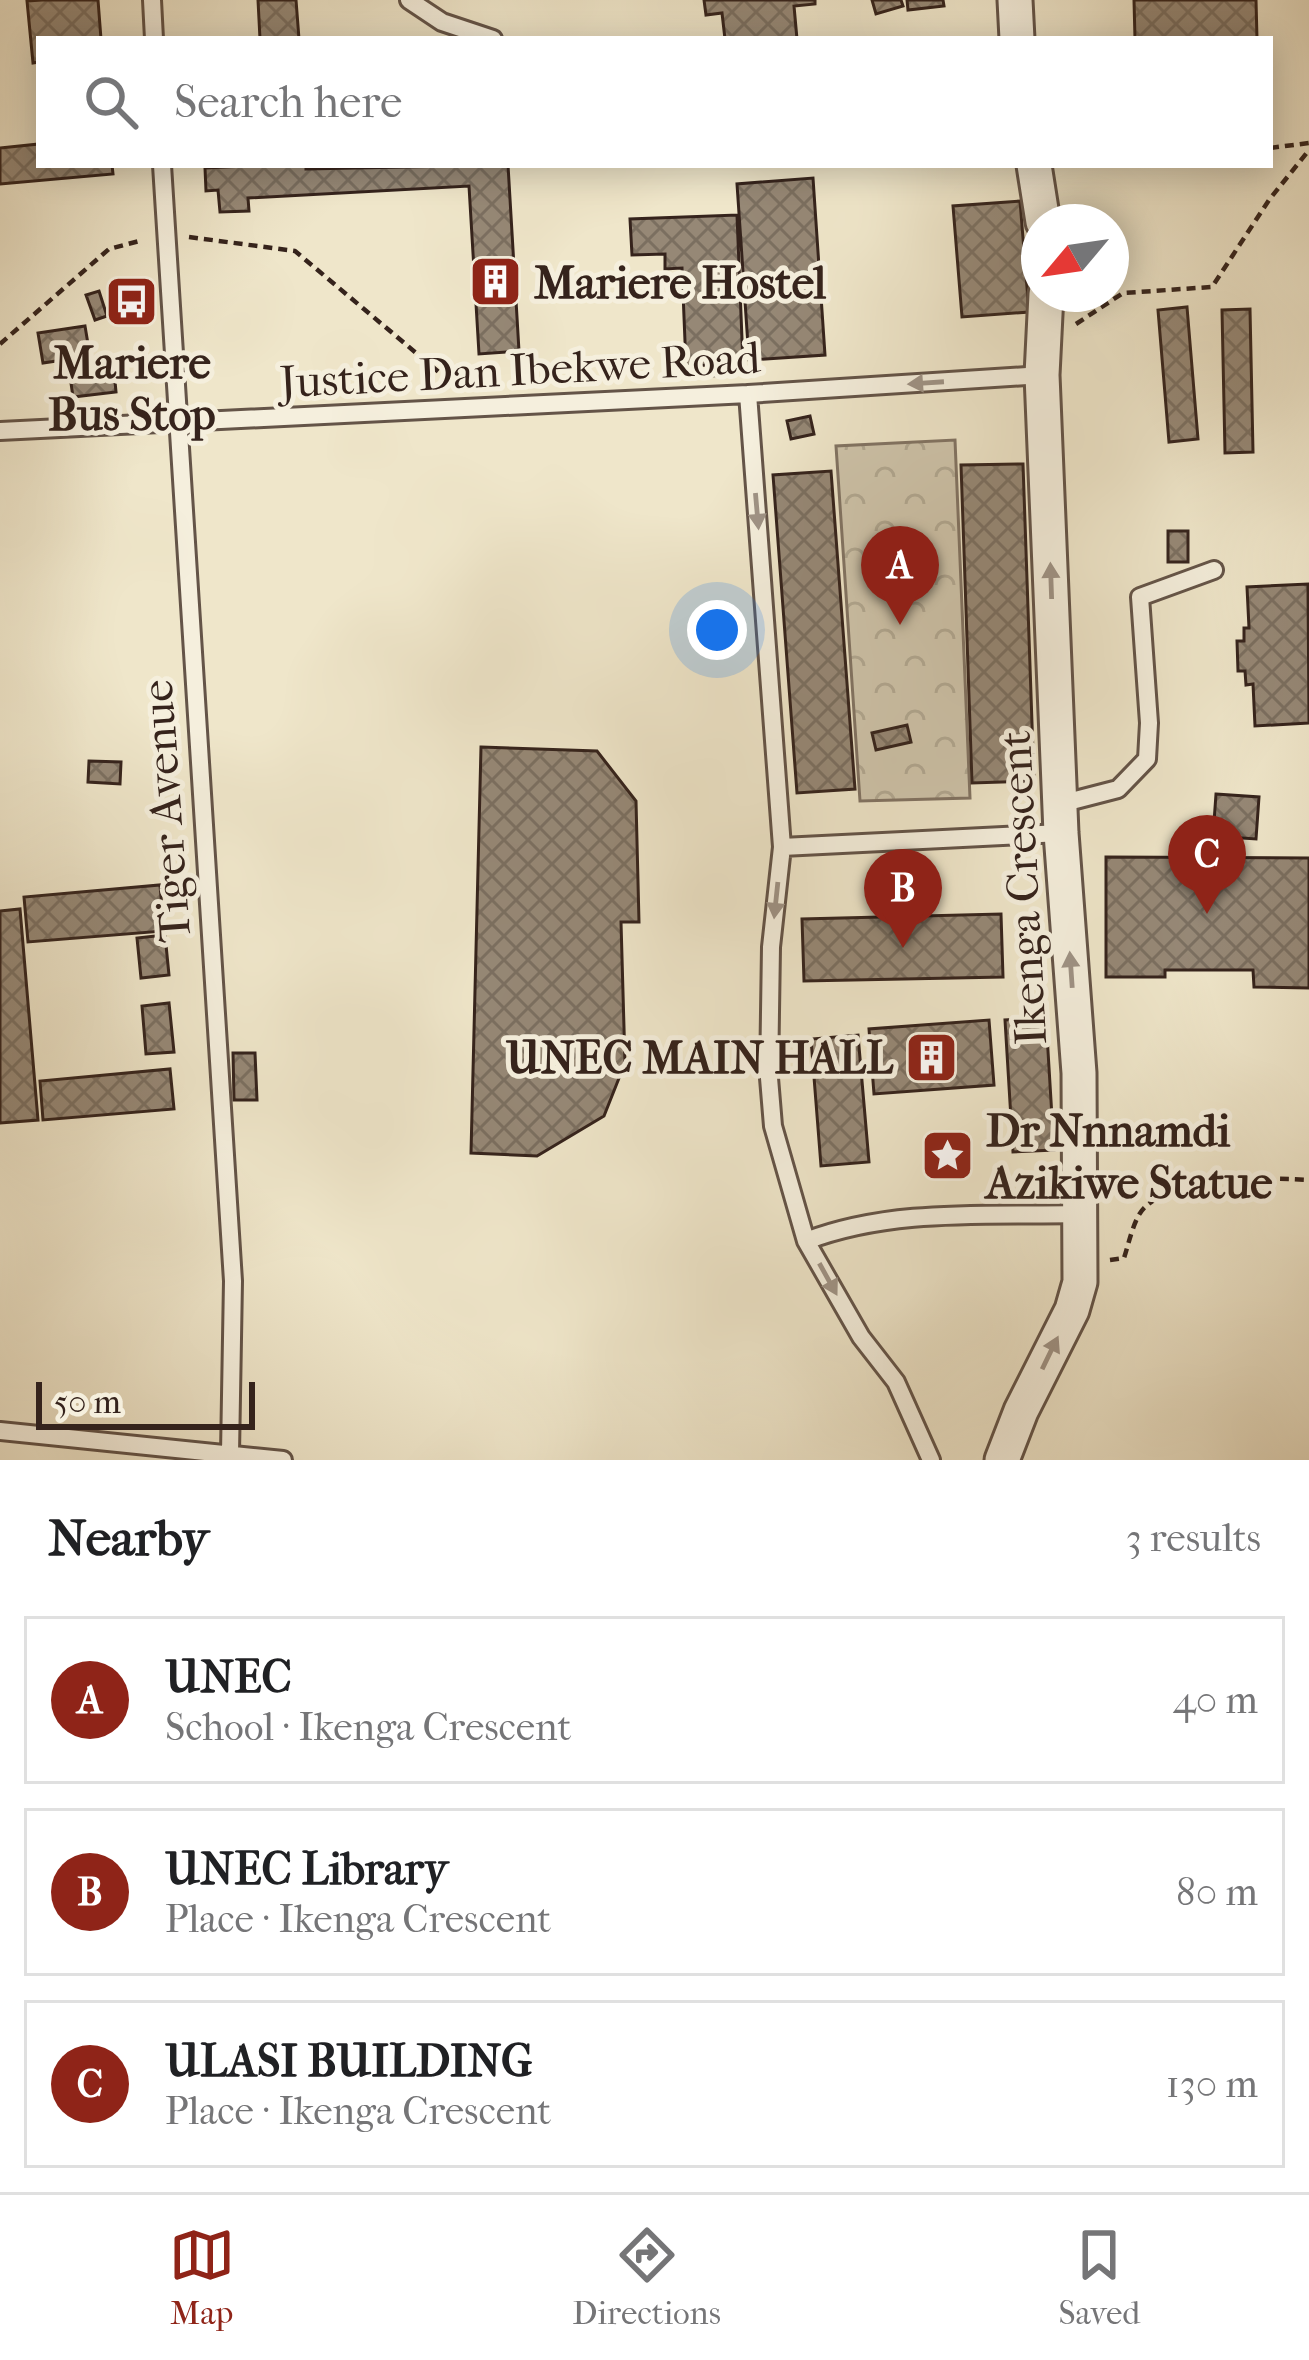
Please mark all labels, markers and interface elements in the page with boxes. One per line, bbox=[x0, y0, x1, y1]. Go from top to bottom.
search box bbox=[36, 36, 1273, 168]
icon: search bbox=[78, 69, 144, 135]
text: Search here bbox=[174, 76, 402, 129]
north arrow bbox=[1021, 204, 1129, 312]
building icon: Mariere Hostel bbox=[467, 254, 523, 310]
place label: Mariere Hostel bbox=[534, 257, 827, 310]
bus stop icon: Mariere Bus Stop bbox=[104, 273, 160, 329]
street label: Justice Dan Ibekwe Road bbox=[275, 331, 762, 410]
place label: Mariere Bus Stop bbox=[48, 337, 216, 442]
one-way arrow bbox=[906, 374, 944, 393]
one-way arrow bbox=[748, 493, 767, 530]
pin: A bbox=[861, 526, 939, 625]
one-way arrow bbox=[1041, 561, 1060, 599]
your location bbox=[687, 600, 747, 660]
street label: Tiger Avenue bbox=[131, 678, 202, 944]
street label: Ikenga Crescent bbox=[989, 729, 1058, 1046]
pin: C bbox=[1168, 815, 1246, 914]
pin: B bbox=[864, 849, 942, 948]
one-way arrow bbox=[766, 882, 785, 919]
one-way arrow bbox=[1061, 951, 1080, 988]
building icon: UNEC MAIN HALL bbox=[904, 1029, 960, 1085]
place label: UNEC MAIN HALL bbox=[506, 1032, 894, 1085]
place label: Dr Nnnamdi Azikiwe Statue bbox=[983, 1105, 1272, 1210]
place icon: Dr Nnnamdi Azikiwe Statue bbox=[919, 1128, 975, 1184]
one-way arrow bbox=[817, 1262, 838, 1296]
one-way arrow bbox=[1039, 1336, 1059, 1371]
scale bar bbox=[36, 1376, 255, 1429]
text: 50 m bbox=[54, 1383, 121, 1422]
text: Nearby bbox=[48, 1508, 209, 1568]
text: 3 results bbox=[1126, 1515, 1261, 1561]
text: UNEC bbox=[165, 1651, 292, 1704]
text: A bbox=[77, 1677, 103, 1723]
text: 40 m bbox=[1173, 1677, 1258, 1723]
text: School · Ikenga Crescent bbox=[165, 1704, 571, 1750]
text: UNEC Library bbox=[165, 1843, 448, 1896]
text: B bbox=[77, 1869, 103, 1915]
text: 80 m bbox=[1176, 1869, 1258, 1915]
text: Place · Ikenga Crescent bbox=[165, 1896, 551, 1942]
text: ULASI BUILDING bbox=[165, 2035, 533, 2088]
text: C bbox=[77, 2061, 103, 2107]
text: 130 m bbox=[1166, 2061, 1258, 2107]
text: Place · Ikenga Crescent bbox=[165, 2088, 551, 2134]
tab: Map bbox=[169, 2222, 235, 2333]
tab: Directions bbox=[572, 2222, 721, 2333]
tab: Saved bbox=[1058, 2222, 1140, 2333]

